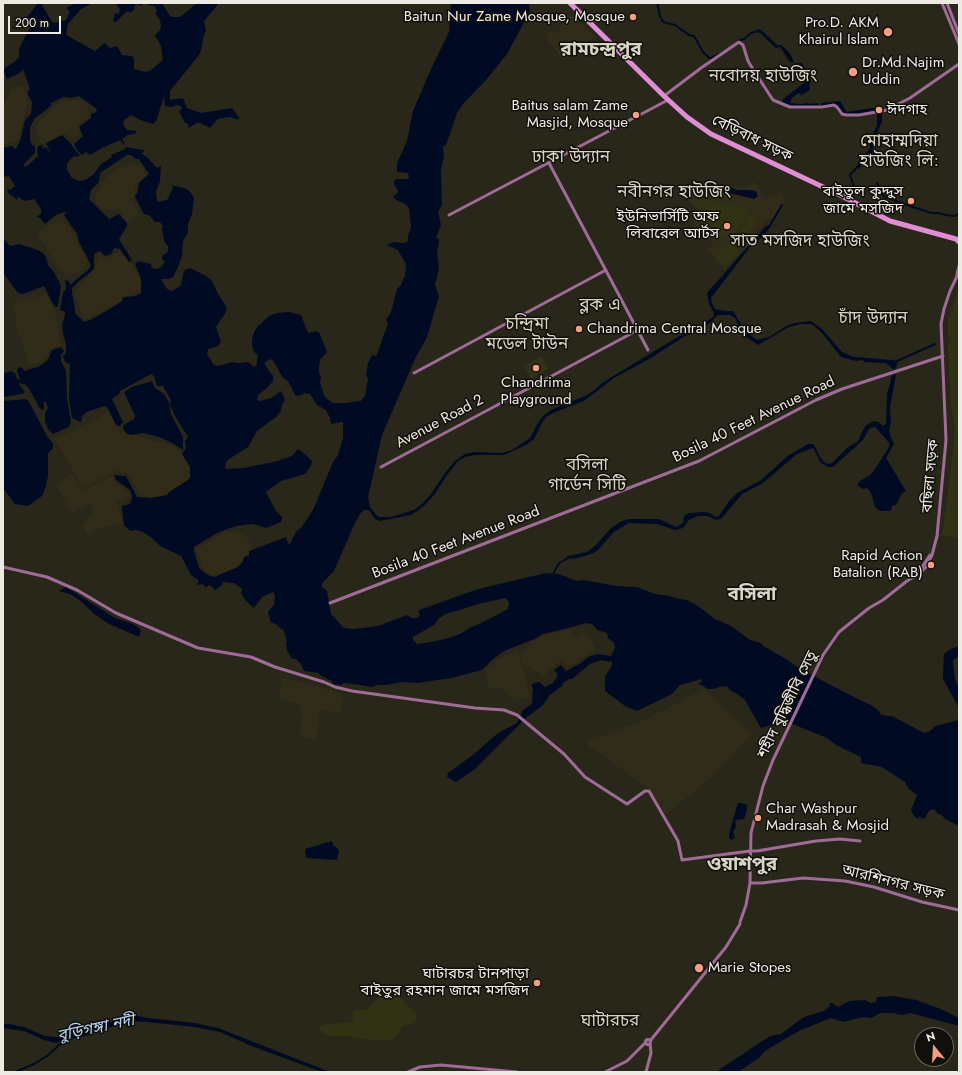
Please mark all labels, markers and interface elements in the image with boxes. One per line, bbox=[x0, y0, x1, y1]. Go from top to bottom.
scale bar bbox=[10, 8, 63, 34]
place label: Baitun Nur Zame Mosque, Mosque bbox=[404, 8, 625, 26]
marker: Baitun Nur Zame Mosque, Mosque bbox=[628, 12, 638, 22]
text: 200 m bbox=[15, 14, 49, 32]
place label: Pro.D. AKM Khairul Islam bbox=[798, 14, 879, 49]
marker: Pro.D. AKM Khairul Islam bbox=[882, 26, 894, 38]
district label: রামচন্দ্রপুর bbox=[560, 39, 642, 61]
place label: Dr.Md.Najim Uddin bbox=[862, 54, 944, 89]
marker: Dr.Md.Najim Uddin bbox=[847, 66, 859, 78]
district label: নবোদয় হাউজিং bbox=[709, 67, 817, 87]
place label: Baitus salam Zame Masjid, Mosque bbox=[512, 97, 628, 132]
place label: ঈদগাহ bbox=[887, 101, 927, 119]
marker: ঈদগাহ bbox=[874, 105, 884, 115]
marker: Baitus salam Zame Masjid, Mosque bbox=[631, 110, 641, 120]
street label: বেড়িবাধ সড়ক bbox=[709, 112, 795, 166]
district label: মোহাম্মদিয়া হাউজিং লি: bbox=[859, 132, 939, 172]
district label: ঢাকা উদ্যান bbox=[532, 148, 610, 168]
district label: নবীনগর হাউজিং bbox=[617, 183, 731, 203]
place label: বাইতুল কুদ্দুস জামে মসজিদ bbox=[822, 183, 903, 218]
marker: বাইতুল কুদ্দুস জামে মসজিদ bbox=[906, 196, 916, 206]
place label: ইউনিভার্সিটি অফ লিবারেল আর্টস bbox=[617, 208, 719, 243]
marker: ইউনিভার্সিটি অফ লিবারেল আর্টস bbox=[722, 221, 732, 231]
district label: সাত মসজিদ হাউজিং bbox=[730, 232, 870, 252]
district label: ব্লক এ bbox=[579, 296, 621, 316]
district label: চাঁদ উদ্যান bbox=[838, 309, 908, 329]
district label: চন্দ্রিমা মডেল টাউন bbox=[486, 315, 568, 355]
place label: Chandrima Central Mosque bbox=[587, 320, 762, 338]
marker: Chandrima Central Mosque bbox=[574, 324, 584, 334]
marker: Chandrima Playground bbox=[531, 363, 541, 373]
street label: Bosila 40 Feet Avenue Road bbox=[670, 373, 838, 467]
place label: Chandrima Playground bbox=[500, 374, 572, 409]
street label: Avenue Road 2 bbox=[393, 391, 487, 453]
street label: বছিলা সড়ক bbox=[919, 439, 943, 513]
district label: বসিলা গার্ডেন সিটি bbox=[548, 456, 626, 496]
street label: Bosila 40 Feet Avenue Road bbox=[370, 503, 542, 583]
place label: Rapid Action Batalion (RAB) bbox=[833, 547, 923, 582]
marker: Rapid Action Batalion (RAB) bbox=[926, 560, 936, 570]
district label: বসিলা bbox=[728, 584, 776, 606]
street label: শহীদ বুদ্ধিজীবি সেতু bbox=[754, 648, 822, 762]
place label: Char Washpur Madrasah & Mosjid bbox=[766, 800, 889, 835]
marker: Char Washpur Madrasah & Mosjid bbox=[753, 813, 763, 823]
district label: ওয়াশপুর bbox=[707, 854, 777, 876]
street label: আরশিনগর সড়ক bbox=[840, 862, 946, 904]
place label: Marie Stopes bbox=[708, 959, 791, 977]
marker: Marie Stopes bbox=[693, 962, 705, 974]
place label: ঘাটারচর টানপাড়া বাইতুর রহমান জামে মসজিদ bbox=[361, 965, 529, 1000]
marker: ঘাটারচর টানপাড়া বাইতুর রহমান জামে মসজিদ bbox=[532, 978, 542, 988]
water label: বুড়িগঙ্গা নদী bbox=[56, 1011, 136, 1047]
district label: ঘাটারচর bbox=[581, 1012, 639, 1032]
north arrow bbox=[914, 1027, 954, 1067]
text: N bbox=[924, 1028, 937, 1045]

